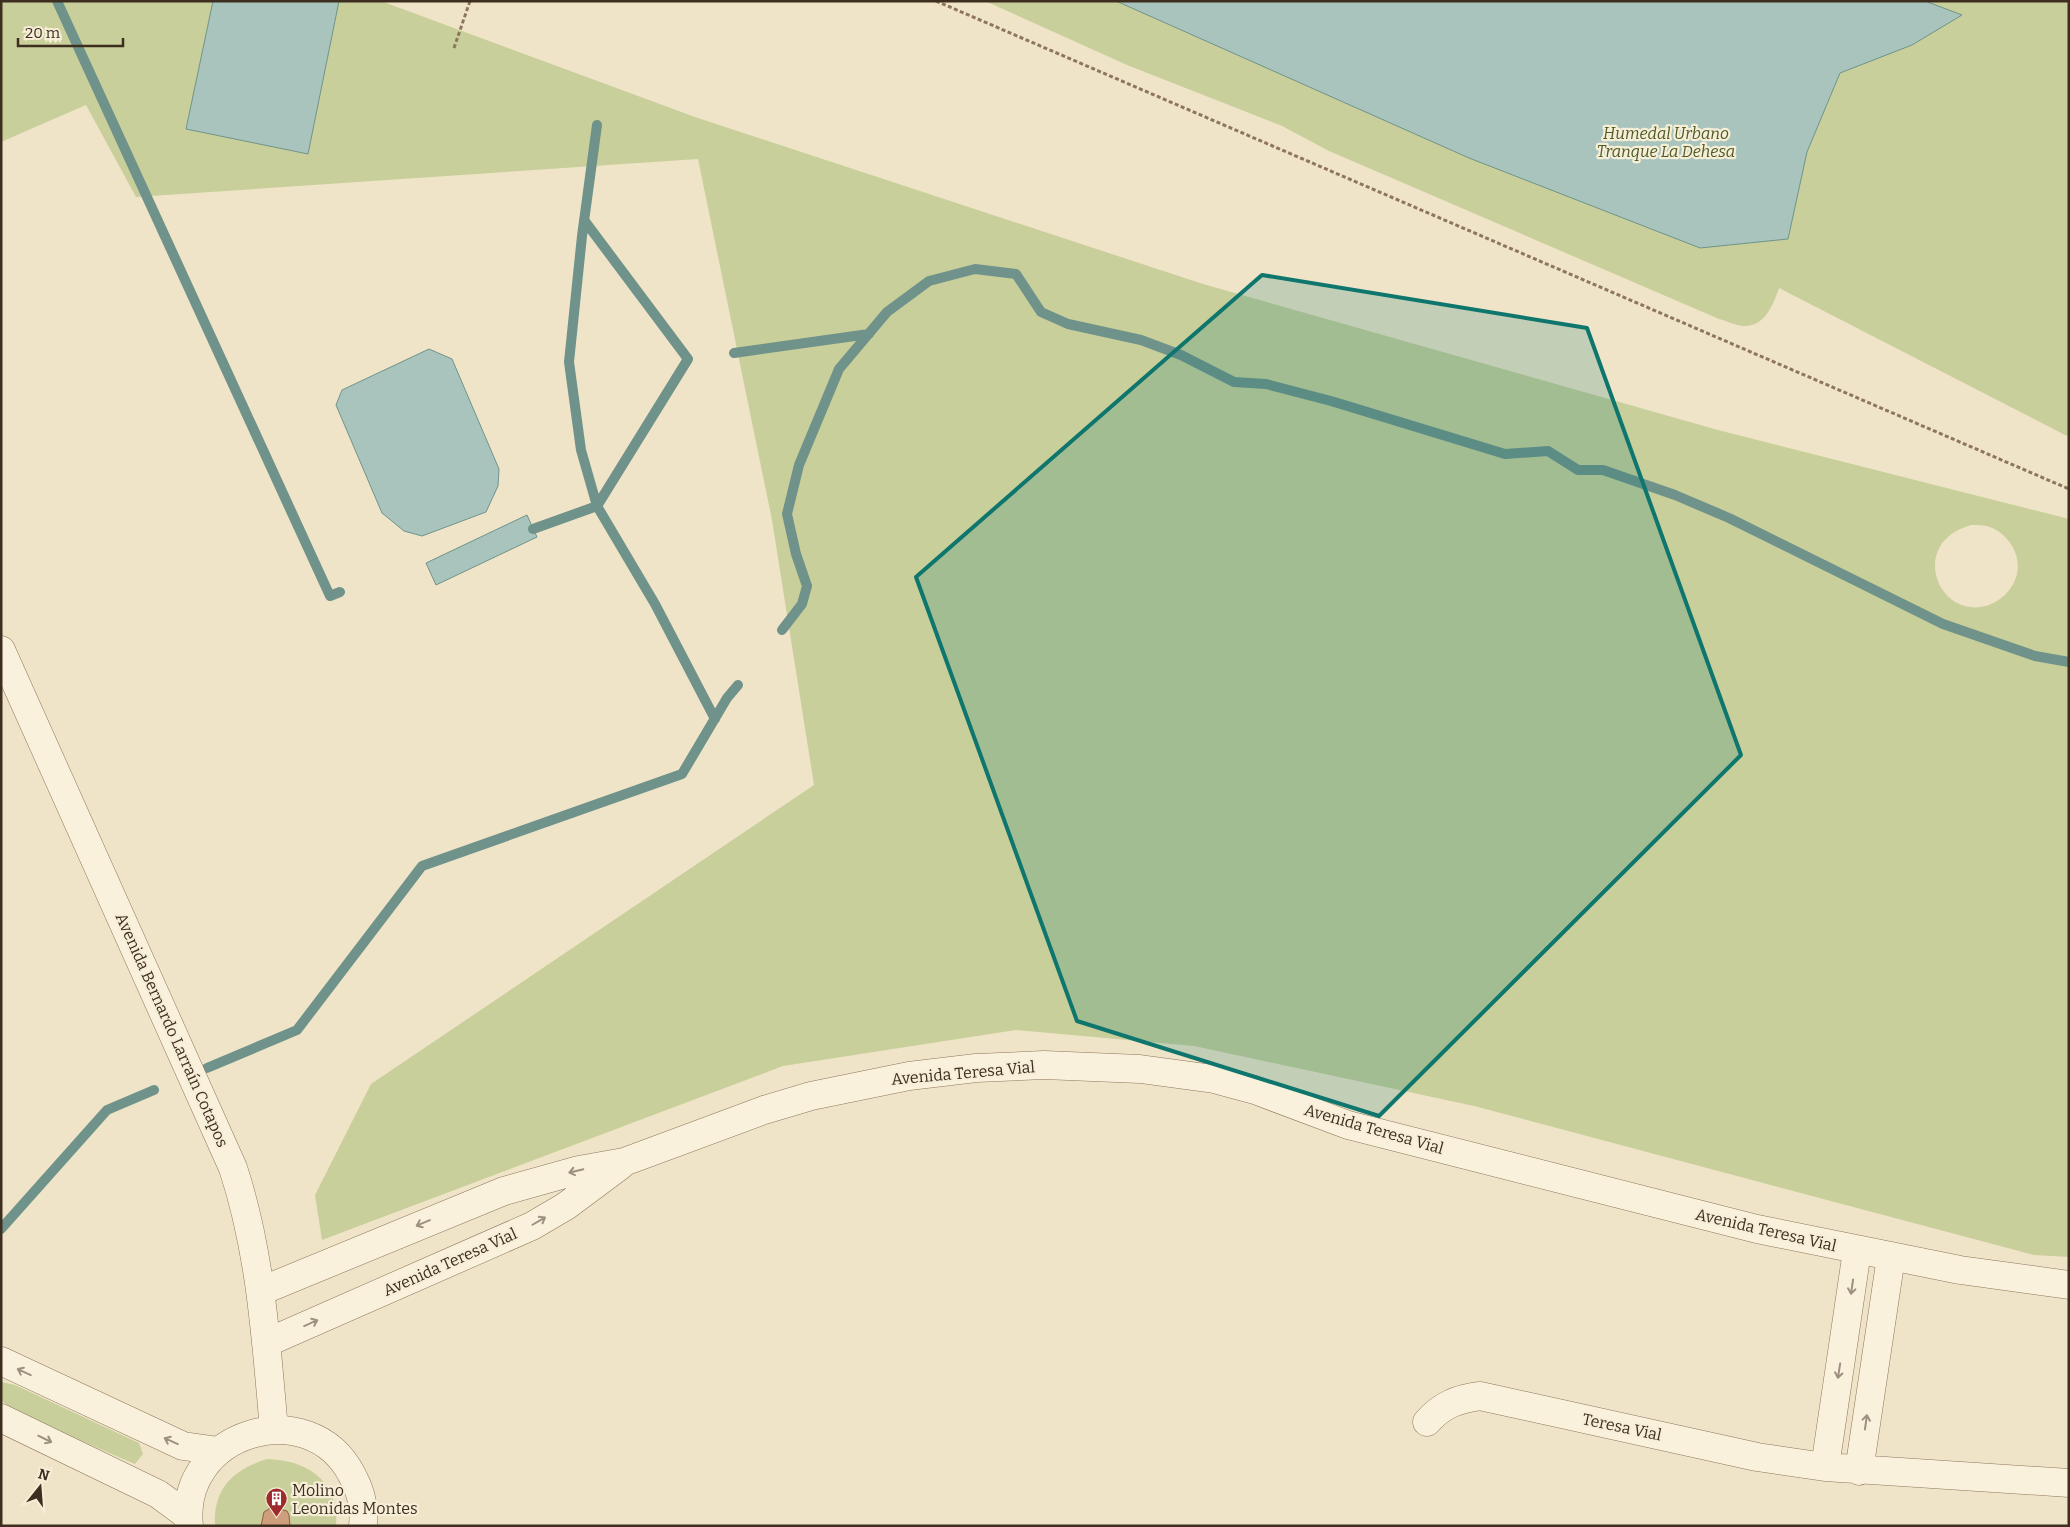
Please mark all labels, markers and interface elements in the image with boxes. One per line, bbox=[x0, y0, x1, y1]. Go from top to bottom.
scale bar bbox=[18, 15, 122, 47]
text: 20 m bbox=[25, 24, 61, 42]
park label: Humedal Urbano Tranque La Dehesa bbox=[1597, 124, 1735, 161]
street label: Avenida Bernardo Larraín Cotapos bbox=[112, 910, 232, 1150]
street label: Avenida Teresa Vial bbox=[890, 1057, 1036, 1089]
street label: Avenida Teresa Vial bbox=[1302, 1100, 1446, 1158]
one-way arrow bbox=[569, 1167, 585, 1176]
street label: Avenida Teresa Vial bbox=[1694, 1205, 1839, 1256]
one-way arrow bbox=[532, 1216, 546, 1226]
one-way arrow bbox=[416, 1219, 431, 1229]
street label: Avenida Teresa Vial bbox=[380, 1224, 520, 1300]
one-way arrow bbox=[1847, 1278, 1857, 1294]
one-way arrow bbox=[303, 1318, 318, 1328]
one-way arrow bbox=[1834, 1362, 1844, 1378]
one-way arrow bbox=[17, 1367, 32, 1376]
street label: Teresa Vial bbox=[1581, 1409, 1664, 1445]
one-way arrow bbox=[1861, 1415, 1871, 1431]
one-way arrow bbox=[37, 1435, 52, 1444]
one-way arrow bbox=[164, 1435, 179, 1445]
north arrow bbox=[15, 1462, 65, 1512]
text: N bbox=[36, 1465, 51, 1485]
place label: Molino Leonidas Montes bbox=[292, 1481, 418, 1518]
building icon: Molino Leonidas Montes bbox=[264, 1487, 288, 1518]

